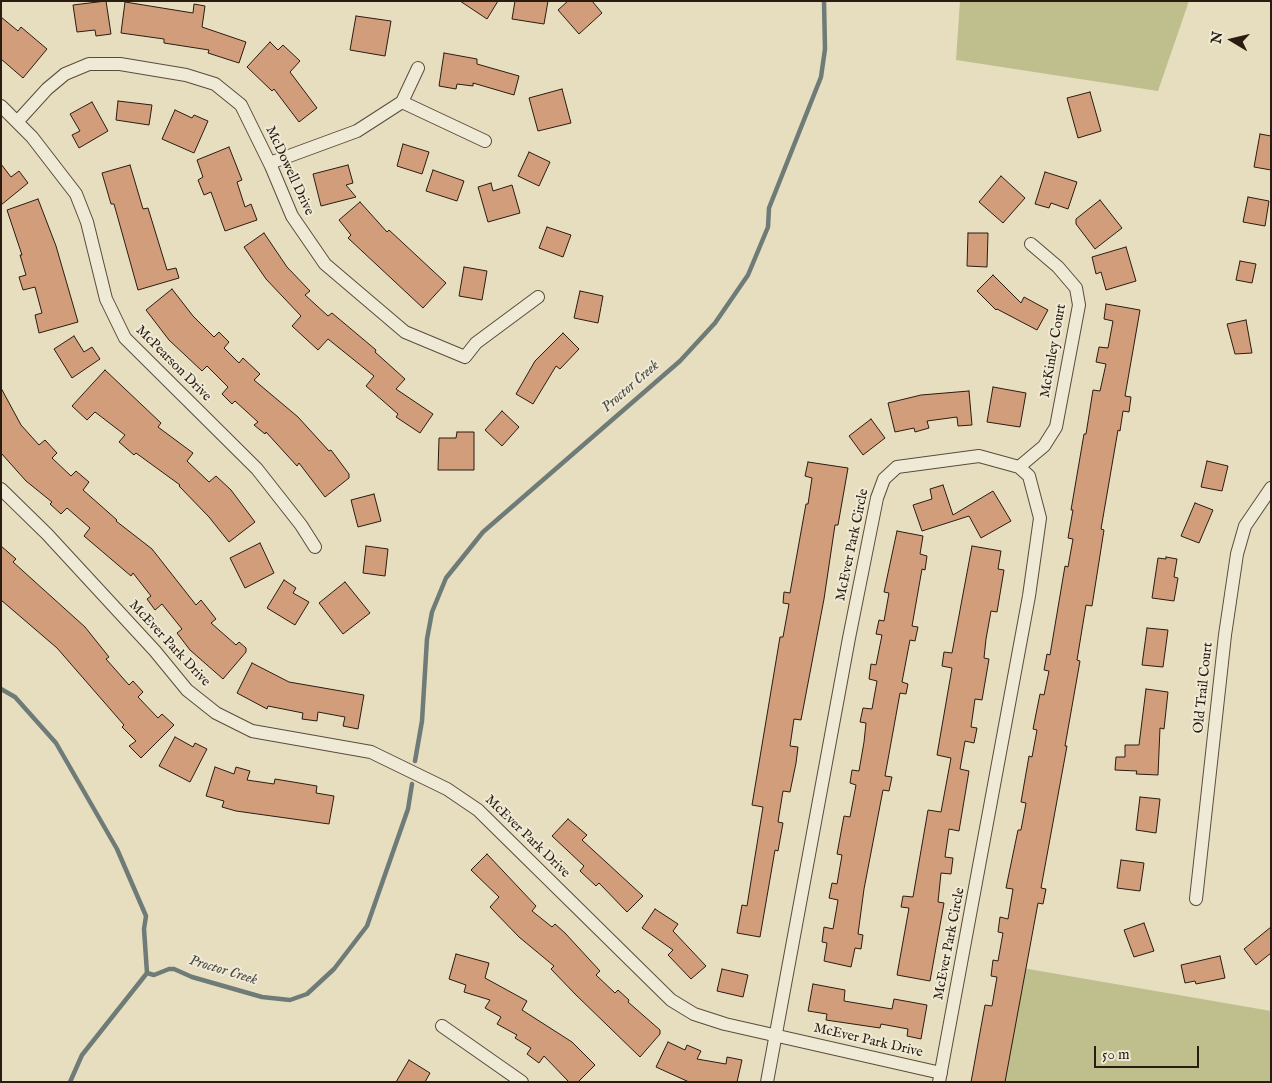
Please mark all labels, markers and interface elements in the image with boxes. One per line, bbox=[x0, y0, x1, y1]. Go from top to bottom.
north arrow bbox=[1207, 15, 1257, 65]
text: N bbox=[1207, 30, 1227, 45]
street label: McDowell Drive bbox=[261, 124, 317, 218]
street label: McKinley Court bbox=[1037, 303, 1071, 399]
street label: McPearson Drive bbox=[132, 323, 214, 405]
water label: Proctor Creek bbox=[598, 357, 664, 417]
street label: McEver Park Circle bbox=[833, 487, 873, 603]
street label: McEver Park Drive bbox=[125, 597, 213, 691]
street label: Old Trail Court bbox=[1191, 642, 1217, 734]
street label: McEver Park Drive bbox=[481, 792, 573, 882]
street label: McEver Park Circle bbox=[931, 886, 969, 1002]
water label: Proctor Creek bbox=[187, 952, 259, 990]
street label: McEver Park Drive bbox=[812, 1020, 924, 1062]
scale bar bbox=[1097, 1036, 1202, 1068]
text: 50 m bbox=[1102, 1045, 1130, 1064]

